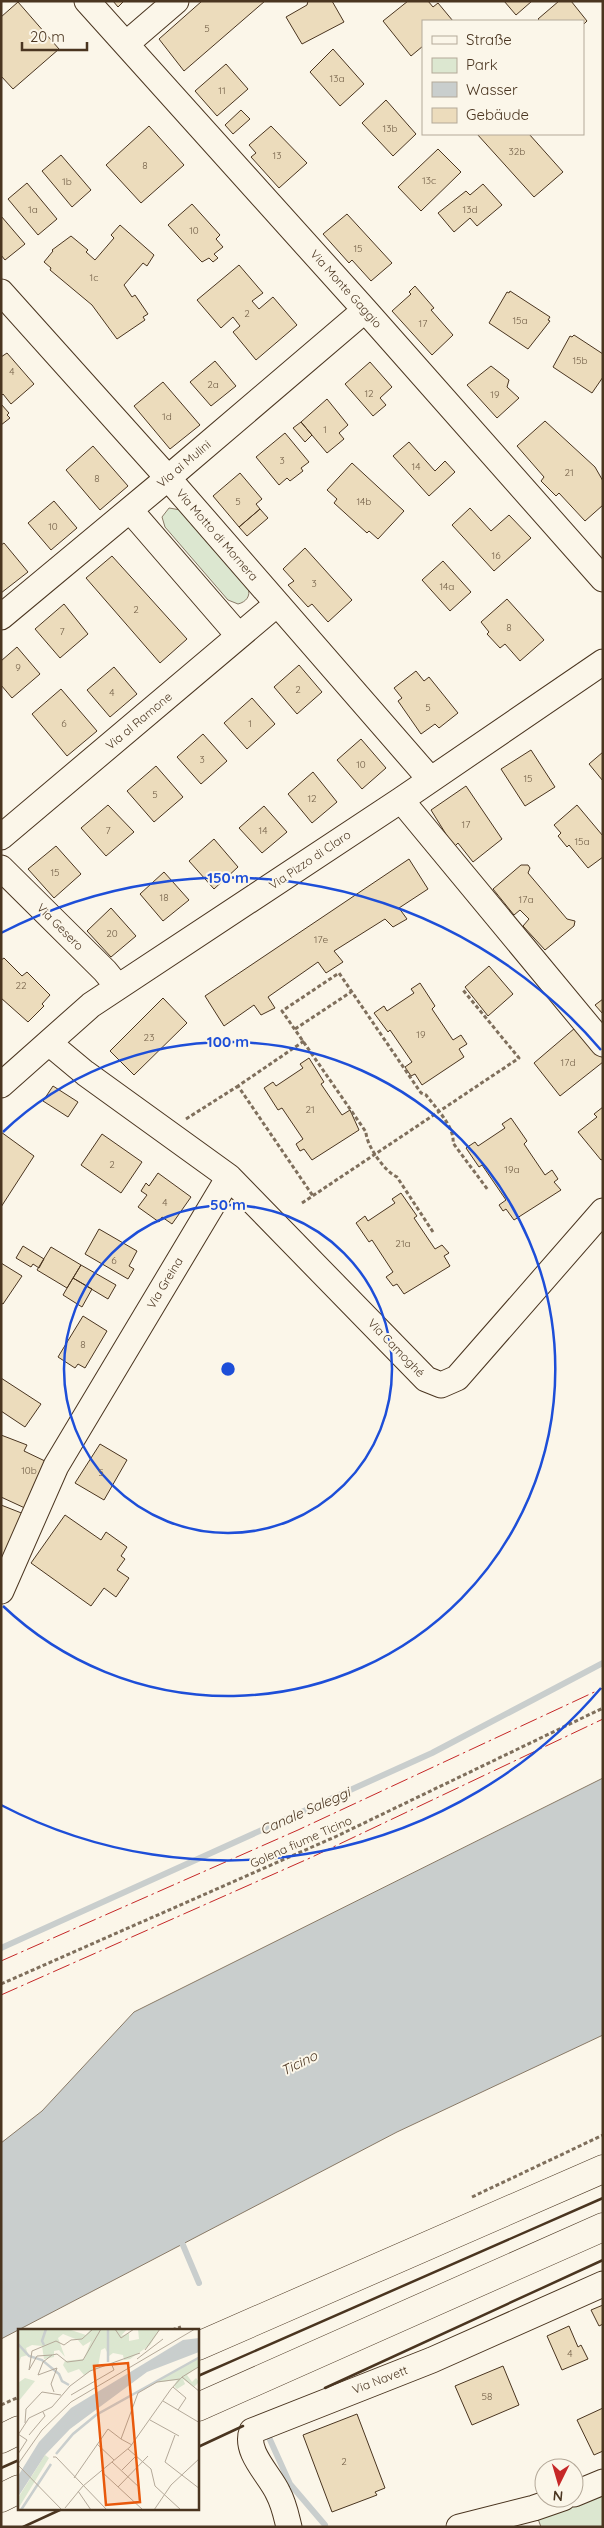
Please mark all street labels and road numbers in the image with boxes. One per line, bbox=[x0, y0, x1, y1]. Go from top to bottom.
street label: Via Monte Gaggio bbox=[307, 247, 385, 331]
street label: Via ai Mulini bbox=[154, 437, 214, 491]
street label: Via Motto di Mornera bbox=[173, 486, 261, 584]
street label: Via al Ramone bbox=[103, 688, 175, 753]
street label: Via Pizzo di Claro bbox=[266, 827, 353, 892]
street label: Via Gesero bbox=[34, 900, 87, 953]
street label: Via Greina bbox=[143, 1254, 186, 1311]
street label: Via Camoghé bbox=[365, 1315, 428, 1380]
street label: Golena fiume Ticino bbox=[248, 1812, 354, 1871]
street label: Via Navett bbox=[350, 2362, 410, 2397]

